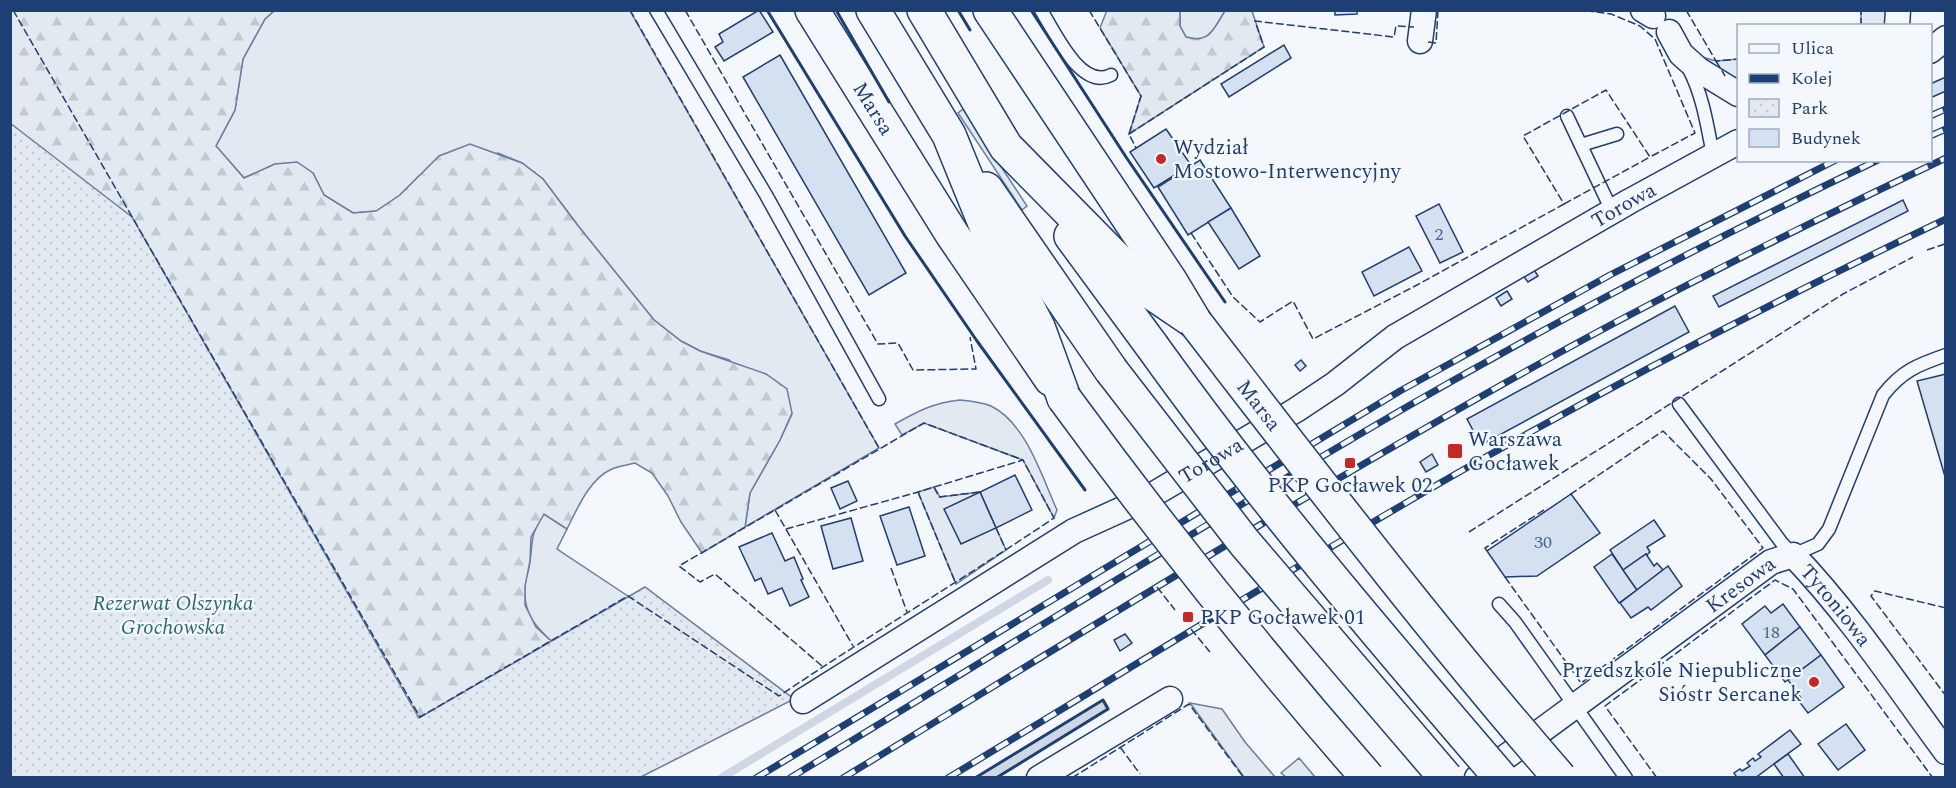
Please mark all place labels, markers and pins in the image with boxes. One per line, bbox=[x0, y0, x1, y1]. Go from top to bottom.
place label: Wydział Mostowo-Interwencyjny bbox=[1173, 132, 1402, 188]
marker: Wydział Mostowo-Interwencyjny bbox=[1154, 152, 1168, 166]
place label: Warszawa Gocławek bbox=[1468, 424, 1563, 480]
marker: Warszawa Gocławek bbox=[1446, 442, 1464, 460]
marker: PKP Gocławek 02 bbox=[1343, 456, 1357, 470]
place label: PKP Gocławek 02 bbox=[1267, 470, 1433, 502]
place label: PKP Gocławek 01 bbox=[1200, 602, 1365, 634]
marker: PKP Gocławek 01 bbox=[1181, 610, 1195, 624]
place label: Przedszkole Niepubliczne Sióstr Sercanek bbox=[1561, 655, 1802, 711]
marker: Przedszkole Niepubliczne Sióstr Sercanek bbox=[1807, 675, 1821, 689]

